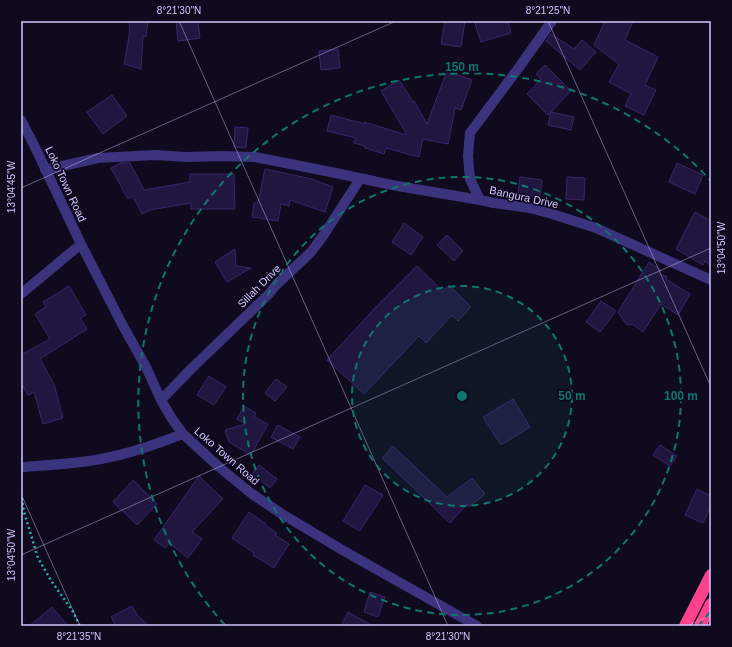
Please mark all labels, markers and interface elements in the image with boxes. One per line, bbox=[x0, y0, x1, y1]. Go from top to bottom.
text: 8°21'30"N bbox=[157, 5, 201, 16]
text: 8°21'25"N bbox=[526, 5, 570, 16]
text: 150 m bbox=[445, 60, 479, 74]
street label: Loko Town Road bbox=[43, 144, 89, 224]
text: 13°04'45"W bbox=[6, 160, 17, 213]
street label: Bangura Drive bbox=[488, 184, 560, 210]
text: 13°04'50"W bbox=[716, 221, 727, 274]
street label: Sillah Drive bbox=[235, 262, 283, 310]
centre of rings bbox=[455, 389, 469, 403]
text: 50 m bbox=[558, 389, 586, 403]
text: 100 m bbox=[664, 389, 698, 403]
street label: Loko Town Road bbox=[192, 425, 262, 487]
text: 13°04'50"W bbox=[6, 528, 17, 581]
text: 8°21'35"N bbox=[57, 631, 101, 642]
text: 8°21'30"N bbox=[426, 631, 470, 642]

